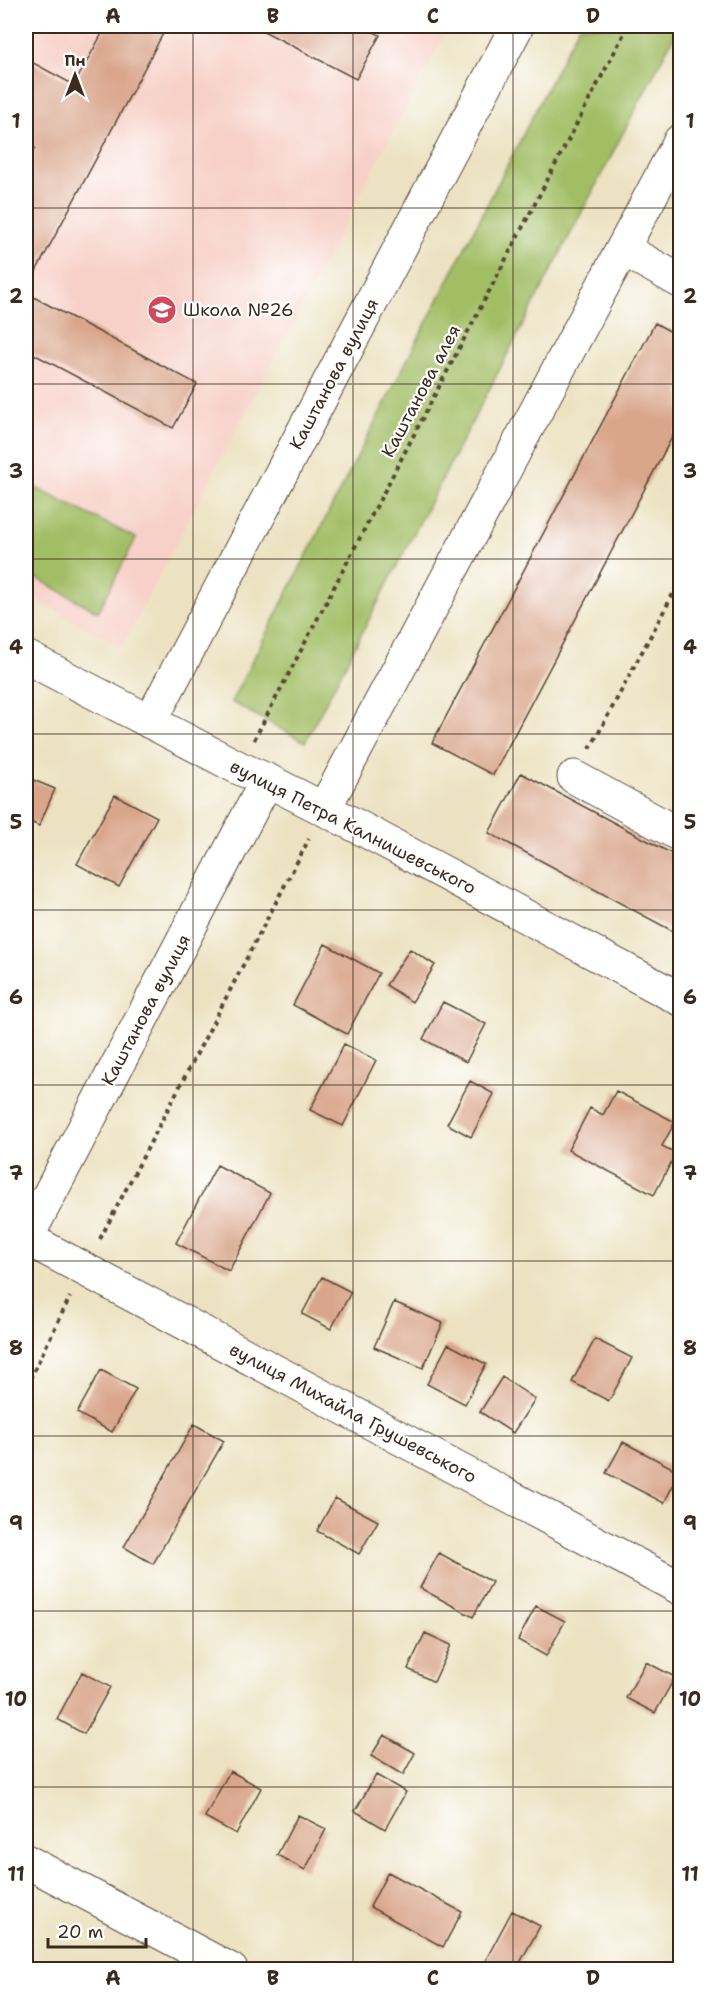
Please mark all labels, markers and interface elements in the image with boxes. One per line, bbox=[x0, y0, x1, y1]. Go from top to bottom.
text: A bbox=[105, 3, 121, 29]
text: B bbox=[267, 3, 279, 29]
text: C bbox=[427, 3, 439, 29]
text: D bbox=[586, 3, 600, 29]
north arrow bbox=[45, 45, 105, 105]
text: Пн bbox=[64, 50, 86, 71]
text: 1 bbox=[11, 108, 21, 134]
text: 1 bbox=[685, 108, 695, 134]
text: 2 bbox=[9, 283, 23, 309]
text: 2 bbox=[683, 283, 697, 309]
school or university icon: Школа №26 bbox=[146, 294, 178, 326]
street label: Каштанова вулиця bbox=[284, 294, 384, 454]
place label: Школа №26 bbox=[183, 298, 294, 322]
street label: Каштанова алея bbox=[376, 320, 466, 462]
text: 3 bbox=[9, 458, 23, 484]
text: 3 bbox=[683, 458, 697, 484]
text: 4 bbox=[9, 634, 23, 660]
text: 4 bbox=[683, 634, 697, 660]
street label: вулиця Петра Калнишевського bbox=[226, 754, 480, 900]
text: 5 bbox=[10, 809, 22, 835]
text: 5 bbox=[684, 809, 696, 835]
street label: Каштанова вулиця bbox=[96, 930, 196, 1090]
text: 6 bbox=[9, 984, 23, 1010]
text: 6 bbox=[683, 984, 697, 1010]
text: 7 bbox=[9, 1160, 23, 1186]
text: 7 bbox=[683, 1160, 697, 1186]
text: 8 bbox=[9, 1335, 23, 1361]
text: 8 bbox=[683, 1335, 697, 1361]
street label: вулиця Михайла Грушевського bbox=[225, 1337, 481, 1489]
text: 9 bbox=[9, 1510, 23, 1536]
text: 9 bbox=[683, 1510, 697, 1536]
text: 10 bbox=[5, 1686, 27, 1712]
text: 10 bbox=[679, 1686, 701, 1712]
text: 11 bbox=[7, 1861, 25, 1887]
text: 11 bbox=[681, 1861, 699, 1887]
scale bar bbox=[48, 1911, 146, 1949]
text: 20 m bbox=[57, 1920, 103, 1944]
text: A bbox=[105, 1965, 121, 1991]
text: B bbox=[267, 1965, 279, 1991]
text: C bbox=[427, 1965, 439, 1991]
text: D bbox=[586, 1965, 600, 1991]

